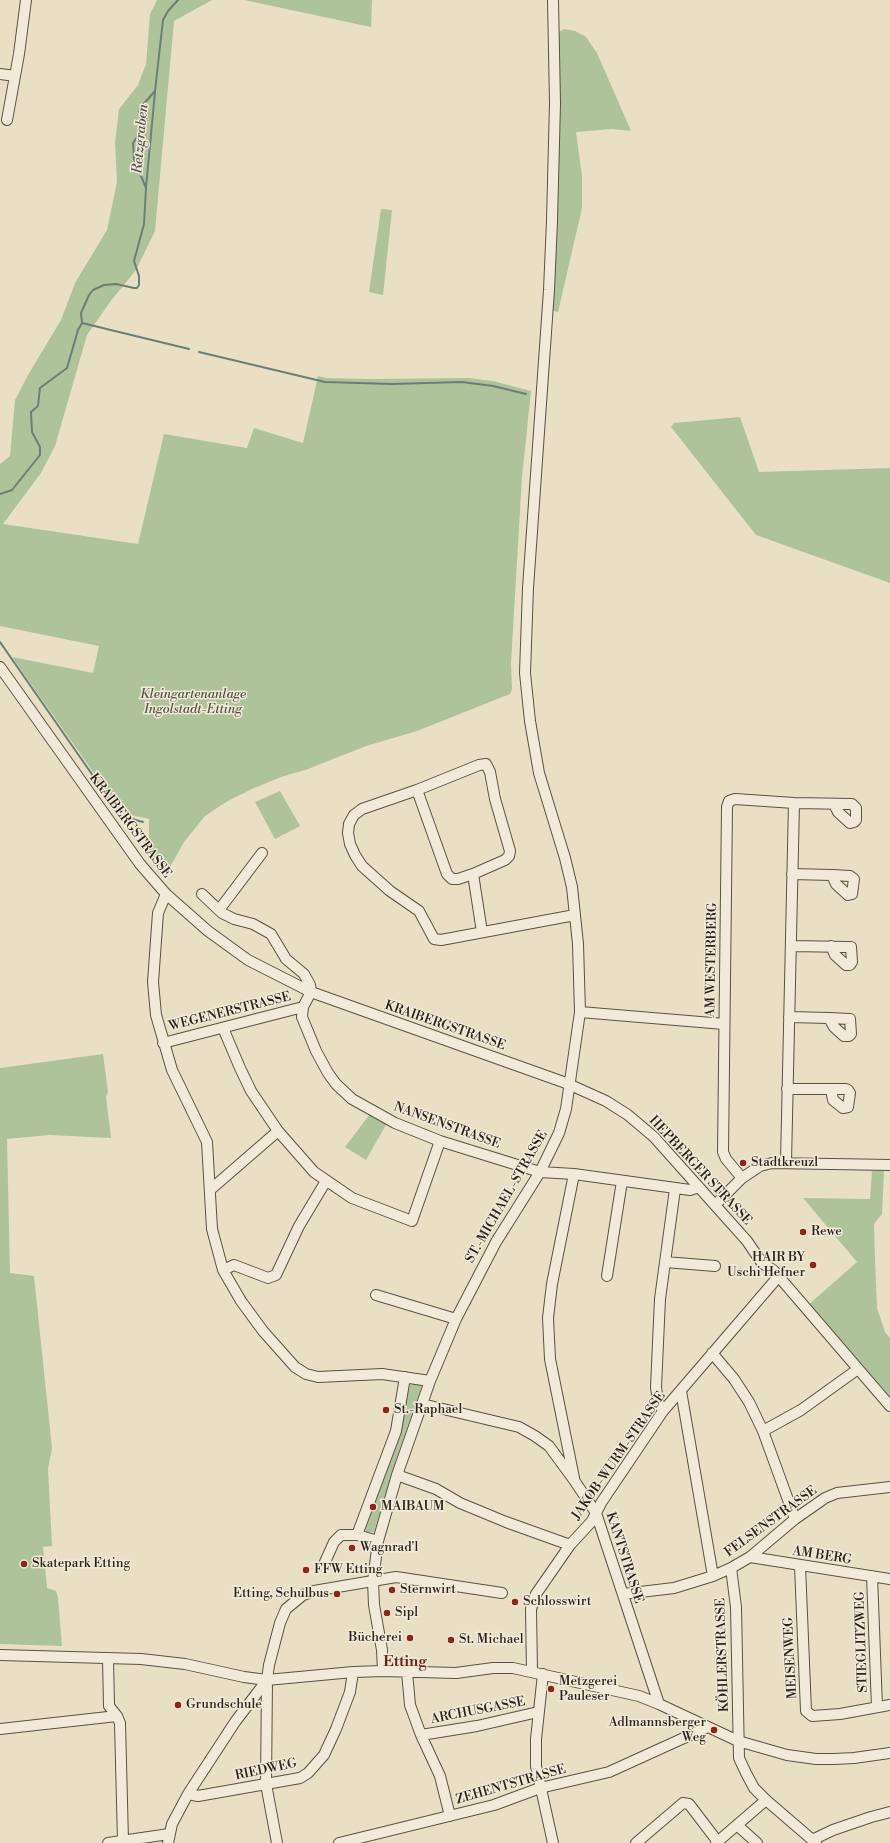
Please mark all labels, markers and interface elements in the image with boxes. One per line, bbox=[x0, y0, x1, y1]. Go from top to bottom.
water label: Retzgraben bbox=[130, 103, 152, 175]
park label: Kleingartenanlage Ingolstadt-Etting bbox=[140, 687, 246, 718]
street label: KRAIBERGSTRASSE bbox=[86, 771, 174, 881]
street label: AM WESTERBERG bbox=[703, 902, 721, 1018]
street label: WEGENERSTRASSE bbox=[167, 989, 293, 1035]
street label: KRAIBERGSTRASSE bbox=[382, 998, 508, 1054]
street label: NANSENSTRASSE bbox=[391, 1099, 503, 1153]
street label: HEPBERGER STRASSE bbox=[645, 1113, 755, 1229]
street label: ST.-MICHAEL-STRASSE bbox=[463, 1128, 551, 1266]
place label: Stadtkreuzl bbox=[751, 1155, 818, 1171]
marker: Stadtkreuzl bbox=[738, 1158, 748, 1168]
place label: Rewe bbox=[811, 1224, 842, 1240]
marker: Rewe bbox=[798, 1227, 808, 1237]
place label: HAIR BY Uschi Hefner bbox=[727, 1250, 805, 1281]
marker: HAIR BY Uschi Hefner bbox=[808, 1260, 818, 1270]
street label: JAKOB-WURM-STRASSE bbox=[569, 1389, 669, 1523]
place label: St.-Raphael bbox=[394, 1402, 462, 1418]
marker: St.-Raphael bbox=[381, 1405, 391, 1415]
street label: FELSENSTRASSE bbox=[722, 1483, 820, 1561]
place label: MAIBAUM bbox=[381, 1499, 444, 1515]
marker: MAIBAUM bbox=[368, 1502, 378, 1512]
street label: KANTSTRASSE bbox=[602, 1510, 646, 1606]
place label: Wagnrad'l bbox=[360, 1540, 418, 1556]
marker: Wagnrad'l bbox=[347, 1543, 357, 1553]
street label: AM BERG bbox=[791, 1544, 853, 1568]
place label: Skatepark Etting bbox=[32, 1556, 130, 1572]
marker: Skatepark Etting bbox=[19, 1559, 29, 1569]
place label: FFW Etting bbox=[314, 1562, 383, 1578]
marker: FFW Etting bbox=[301, 1565, 311, 1575]
place label: Sternwirt bbox=[400, 1582, 456, 1598]
marker: Sternwirt bbox=[387, 1585, 397, 1595]
place label: Etting, Schulbus bbox=[233, 1586, 329, 1602]
marker: Etting, Schulbus bbox=[332, 1589, 342, 1599]
street label: STIEGLITZWEG bbox=[852, 1591, 872, 1693]
place label: Schlosswirt bbox=[523, 1594, 591, 1610]
marker: Schlosswirt bbox=[510, 1597, 520, 1607]
street label: KÖHLERSTRASSE bbox=[713, 1598, 733, 1712]
place label: Sipl bbox=[395, 1605, 418, 1621]
marker: Sipl bbox=[382, 1608, 392, 1618]
street label: MEISENWEG bbox=[781, 1617, 801, 1699]
place label: Bücherei bbox=[348, 1630, 402, 1646]
place label: St. Michael bbox=[459, 1632, 524, 1648]
marker: Bücherei bbox=[405, 1633, 415, 1643]
marker: St. Michael bbox=[446, 1635, 456, 1645]
district label: Etting bbox=[383, 1653, 427, 1671]
place label: Metzgerei Pauleser bbox=[559, 1674, 617, 1705]
marker: Metzgerei Pauleser bbox=[546, 1684, 556, 1694]
street label: ARCHUSGASSE bbox=[429, 1694, 527, 1728]
place label: Grundschule bbox=[186, 1697, 262, 1713]
marker: Grundschule bbox=[173, 1700, 183, 1710]
place label: Adlmannsberger Weg bbox=[609, 1715, 706, 1746]
marker: Adlmannsberger Weg bbox=[709, 1725, 719, 1735]
street label: RIEDWEG bbox=[234, 1756, 298, 1784]
street label: ZEHENTSTRASSE bbox=[454, 1762, 568, 1808]

